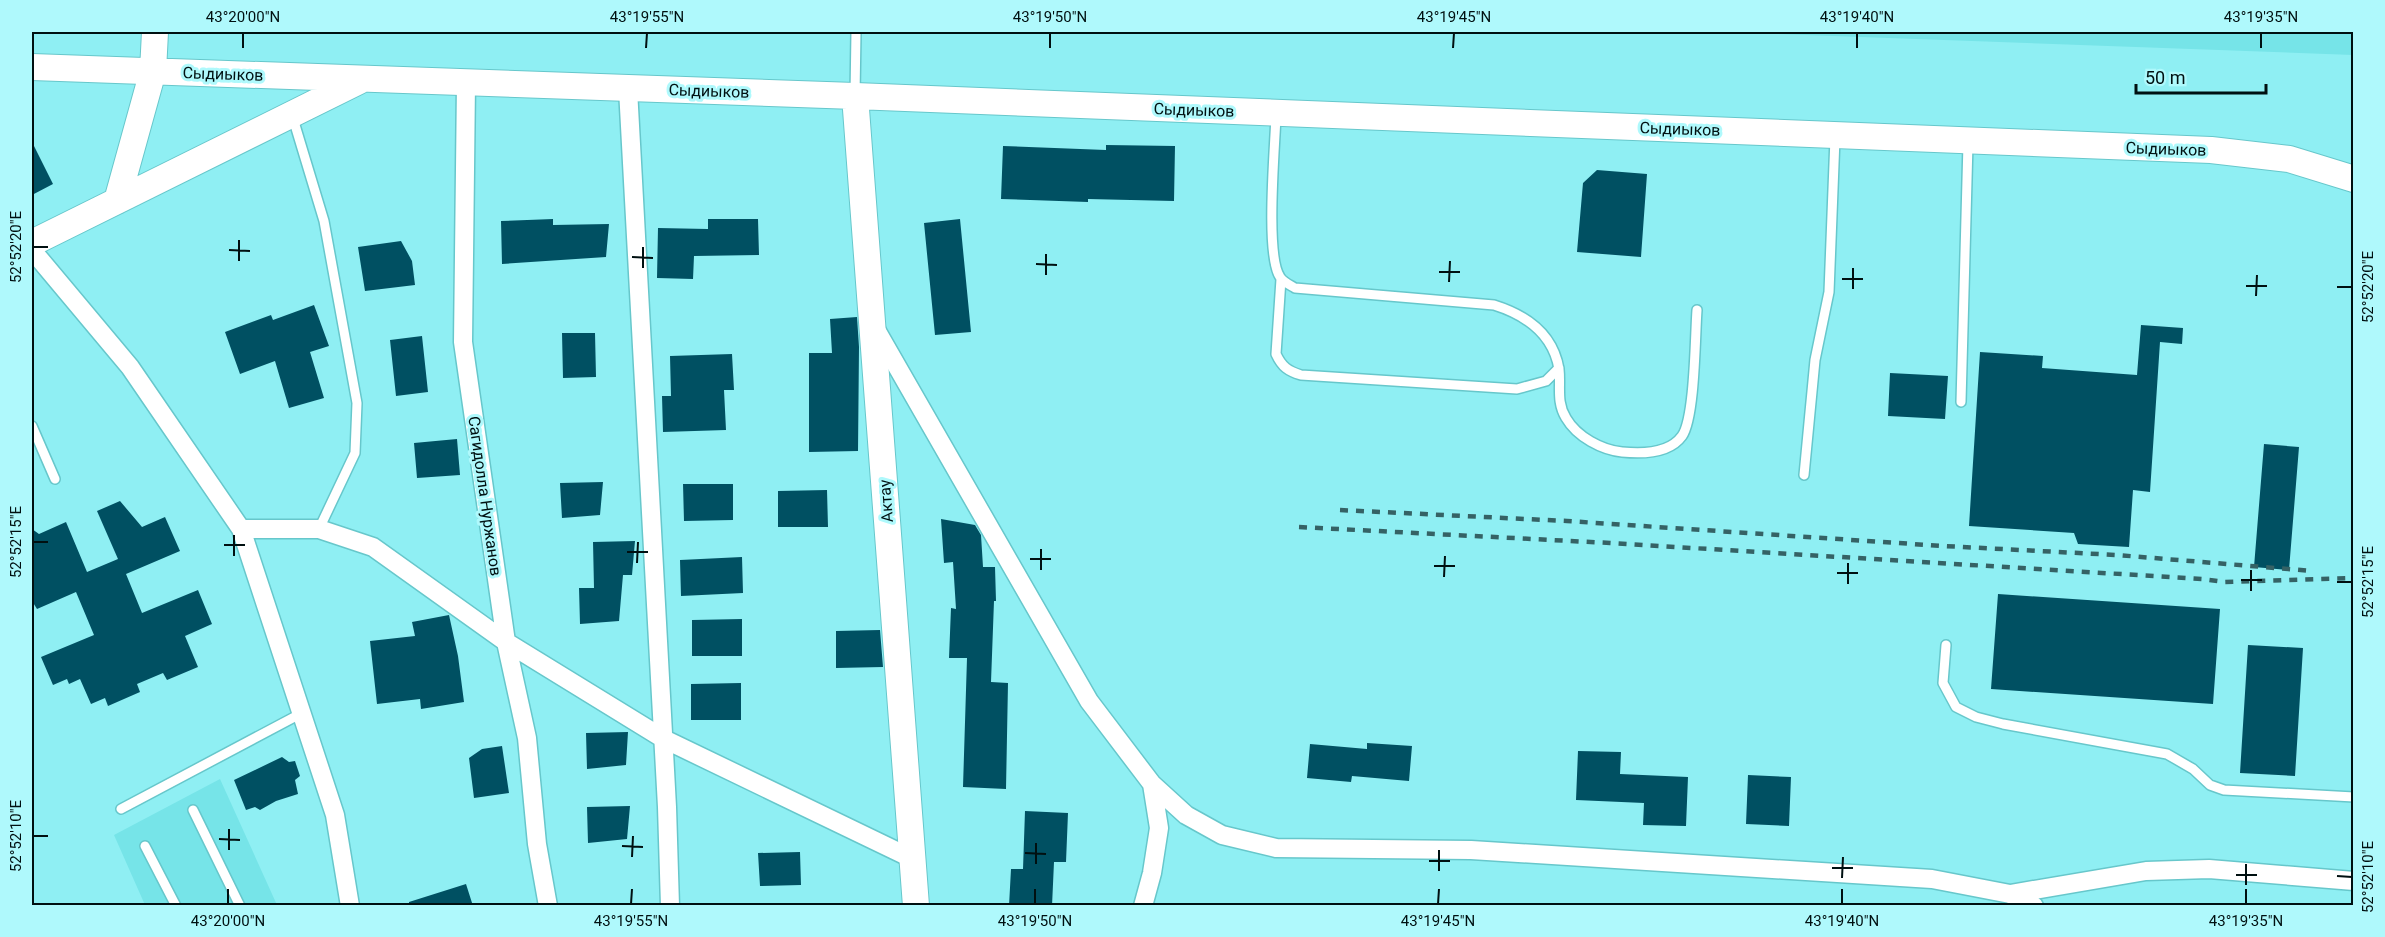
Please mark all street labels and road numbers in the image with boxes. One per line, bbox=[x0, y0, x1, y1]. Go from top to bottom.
street label: Сыдиыков bbox=[182, 63, 264, 85]
street label: Сыдиыков bbox=[668, 80, 750, 102]
street label: Сыдиыков bbox=[1153, 99, 1235, 121]
street label: Сыдиыков bbox=[1639, 118, 1721, 140]
street label: Сыдиыков bbox=[2125, 138, 2207, 160]
street label: Сагидолла Нуржанов bbox=[464, 415, 506, 577]
street label: Актау bbox=[875, 479, 897, 523]

